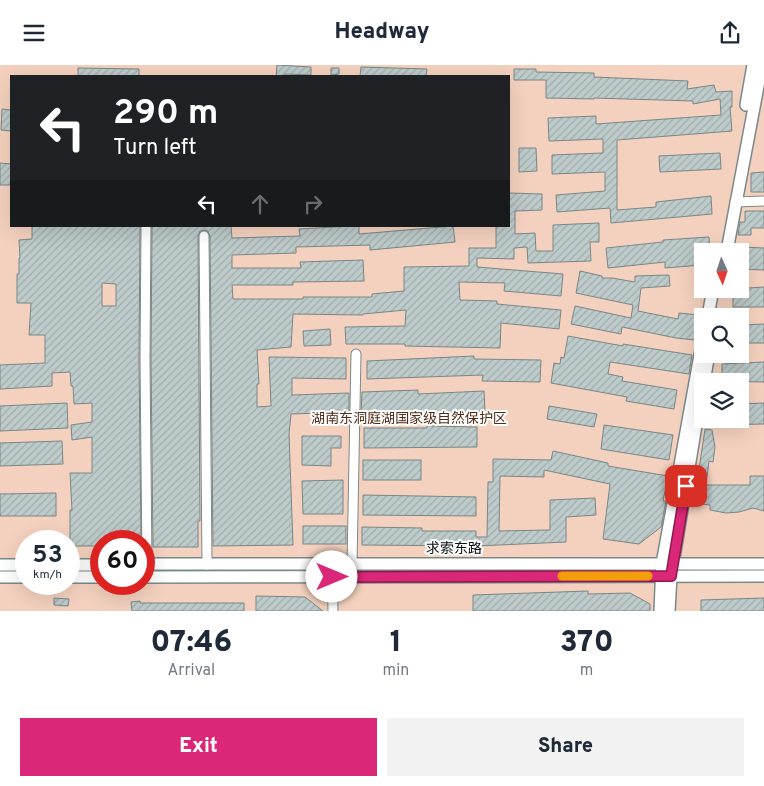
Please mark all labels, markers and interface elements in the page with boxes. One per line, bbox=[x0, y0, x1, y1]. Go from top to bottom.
icon: menu bbox=[20, 19, 48, 47]
text: Headway bbox=[334, 19, 430, 46]
icon: share bbox=[716, 19, 744, 47]
text: 290 m bbox=[113, 92, 218, 136]
icon: left bbox=[30, 95, 95, 160]
text: Turn left bbox=[113, 135, 196, 162]
icon: left bbox=[193, 190, 221, 218]
icon: ahead bbox=[246, 190, 274, 218]
icon: right bbox=[299, 190, 327, 218]
north arrow bbox=[694, 243, 749, 297]
map controls bbox=[694, 243, 749, 428]
button: search bbox=[694, 308, 749, 363]
button: layers bbox=[694, 373, 749, 428]
park label: 湖南东洞庭湖国家级自然保护区 bbox=[311, 410, 507, 428]
pin bbox=[665, 465, 707, 507]
icon: arrive bbox=[672, 472, 700, 500]
speed limit sign: 60 bbox=[90, 530, 155, 595]
text: 53 bbox=[32, 540, 63, 572]
street label: 求索东路 bbox=[426, 541, 482, 558]
position arrow bbox=[305, 550, 357, 602]
text: km/h bbox=[33, 567, 62, 583]
text: 07:46 bbox=[150, 625, 232, 662]
text: 1 bbox=[390, 625, 402, 662]
text: 370 bbox=[560, 625, 614, 662]
text: Arrival bbox=[167, 661, 215, 681]
text: min bbox=[383, 661, 409, 681]
text: m bbox=[580, 661, 593, 681]
button: Exit bbox=[20, 718, 377, 776]
button: Share bbox=[387, 718, 744, 776]

